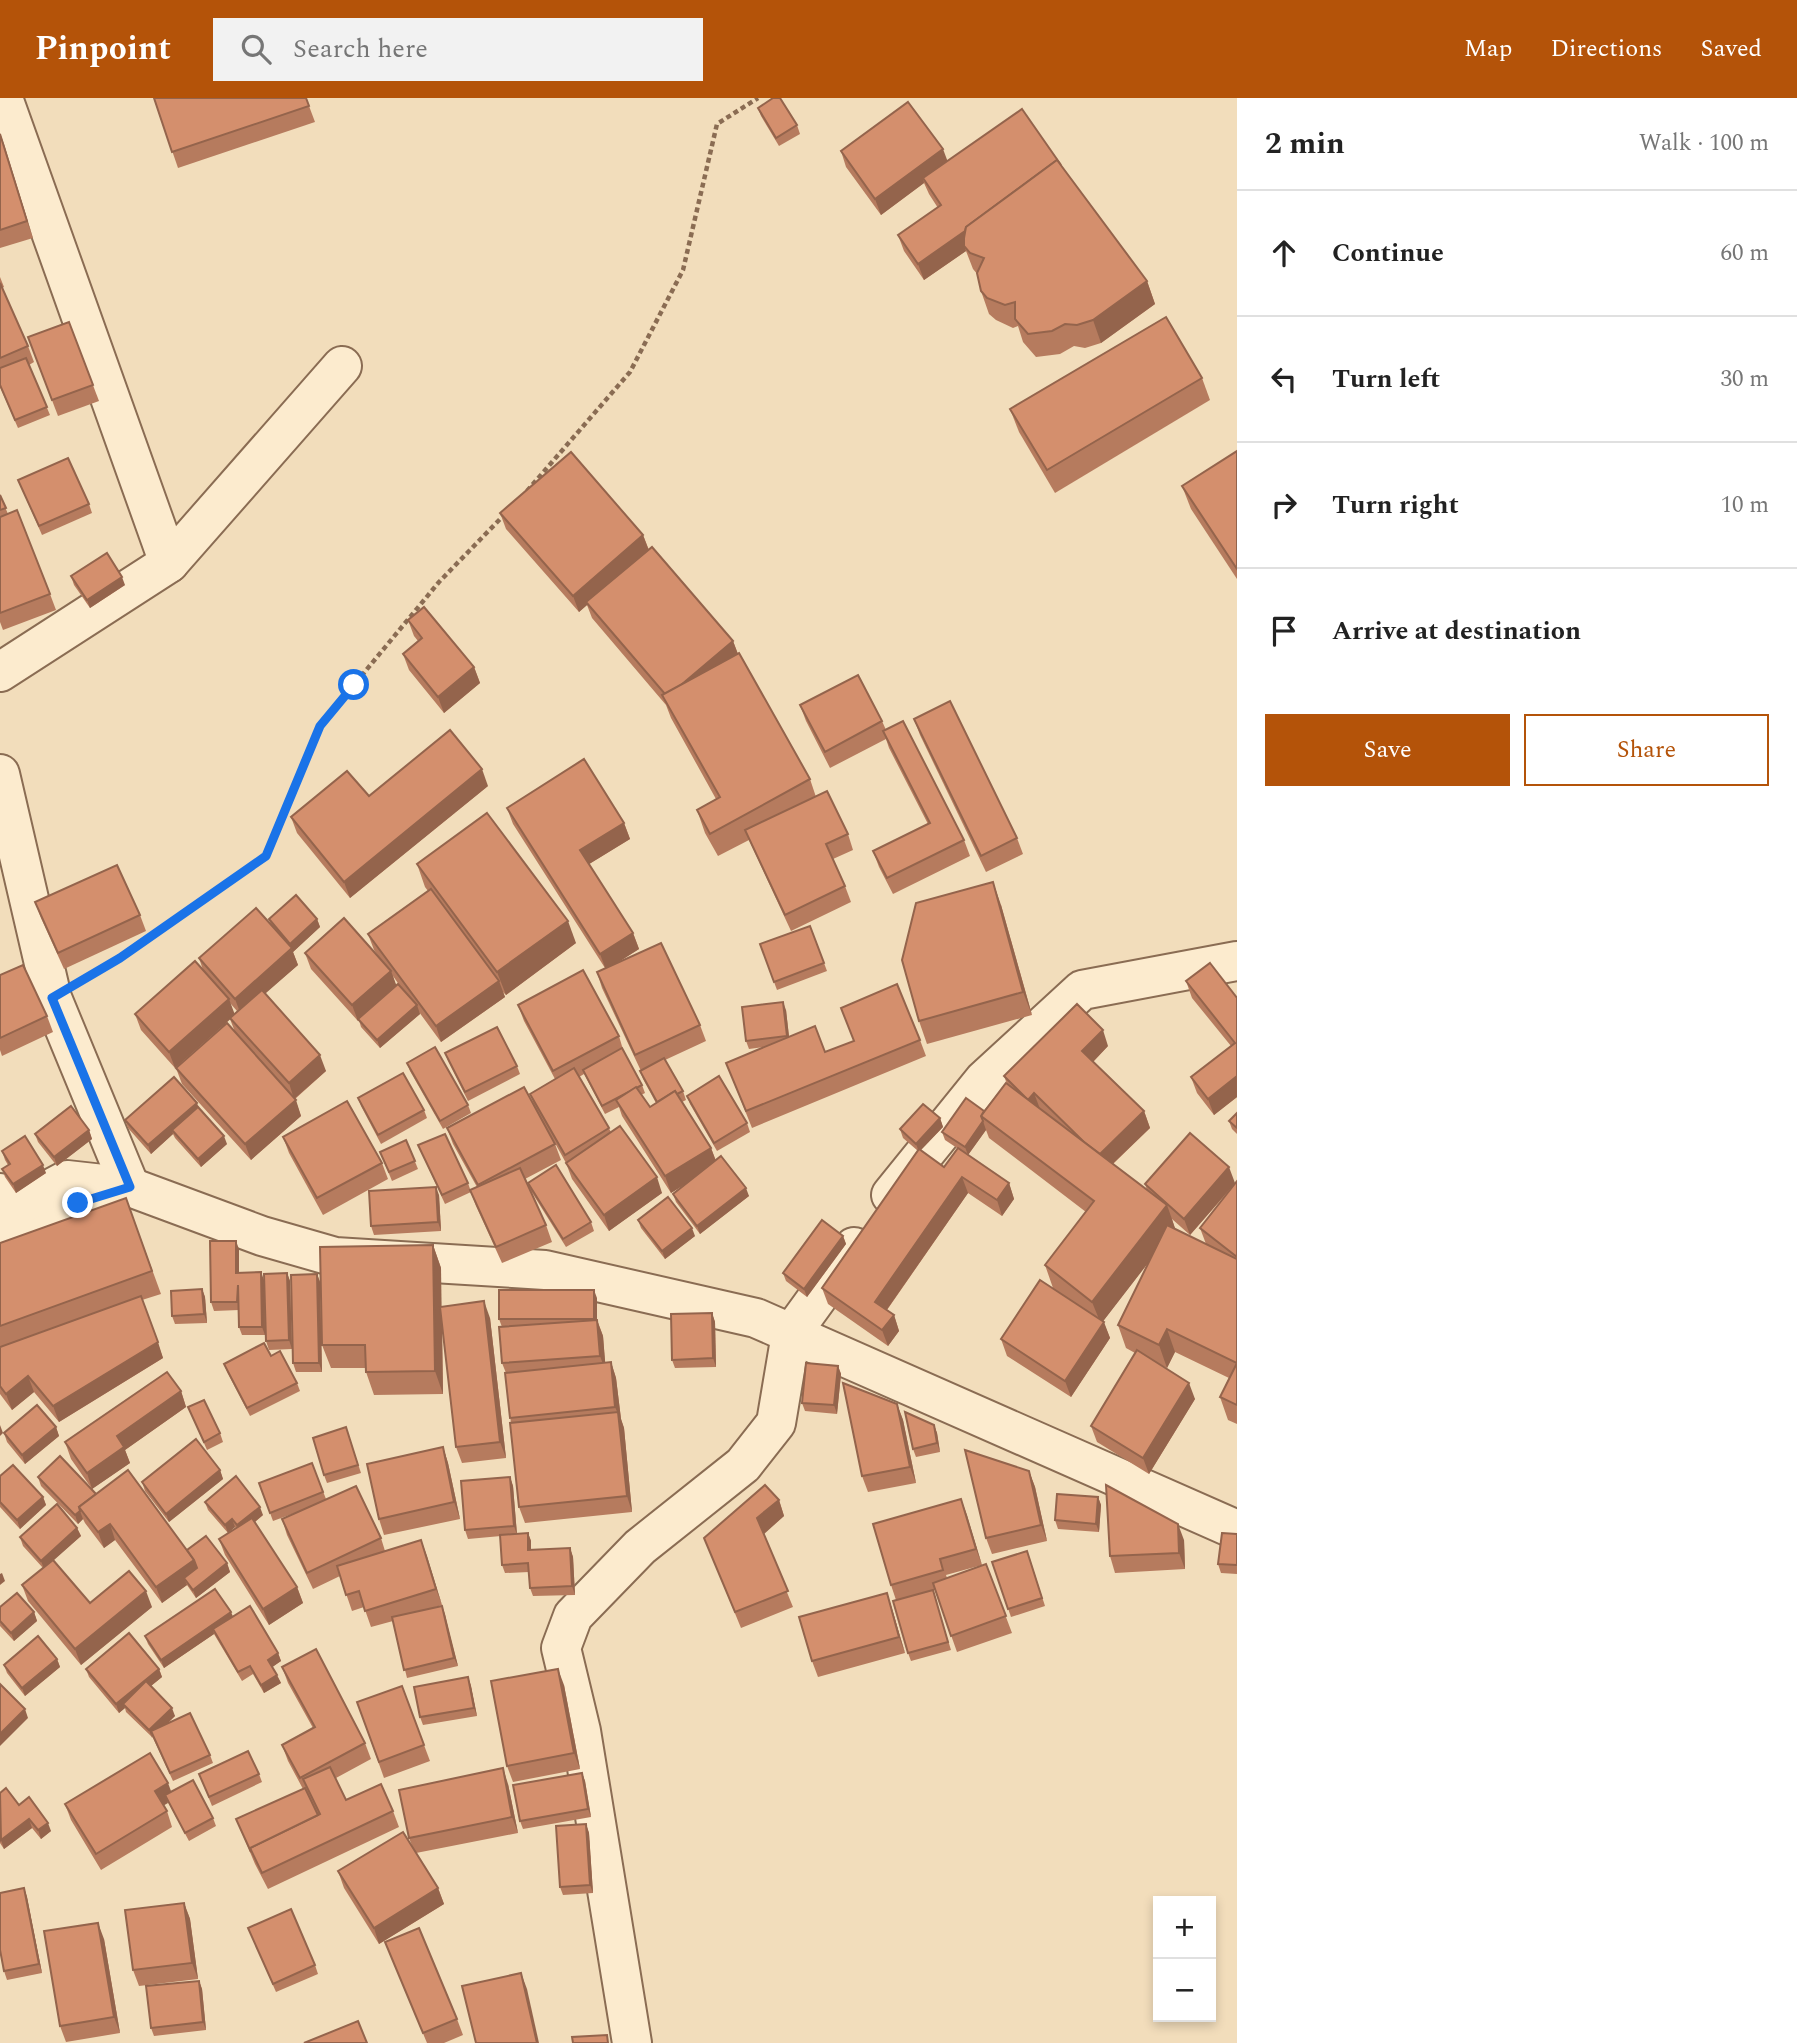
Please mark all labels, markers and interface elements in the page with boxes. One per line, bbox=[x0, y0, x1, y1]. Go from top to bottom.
search box bbox=[213, 18, 703, 81]
text: Pinpoint bbox=[35, 24, 171, 74]
text: Search here bbox=[293, 29, 428, 69]
icon: search bbox=[237, 30, 275, 68]
text: Map bbox=[1464, 31, 1512, 67]
text: Directions bbox=[1550, 31, 1662, 67]
text: Saved bbox=[1700, 31, 1762, 67]
text: 2 min bbox=[1265, 121, 1345, 167]
text: Walk · 100 m bbox=[1639, 126, 1769, 161]
text: Continue bbox=[1332, 233, 1444, 273]
icon: ahead bbox=[1265, 234, 1303, 272]
text: 60 m bbox=[1720, 236, 1769, 271]
text: Turn left bbox=[1332, 359, 1440, 399]
icon: left bbox=[1265, 360, 1303, 398]
text: 30 m bbox=[1720, 362, 1769, 397]
text: Turn right bbox=[1332, 485, 1459, 525]
icon: right bbox=[1265, 486, 1303, 524]
text: 10 m bbox=[1720, 488, 1769, 523]
text: Arrive at destination bbox=[1332, 611, 1581, 651]
icon: arrive bbox=[1265, 612, 1303, 650]
route start bbox=[338, 669, 369, 700]
button: Save bbox=[1265, 714, 1510, 786]
button: Share bbox=[1524, 714, 1769, 786]
route end bbox=[62, 1187, 93, 1218]
map controls bbox=[1153, 1896, 1216, 2022]
button: + bbox=[1153, 1896, 1216, 1959]
button: − bbox=[1153, 1959, 1216, 2022]

